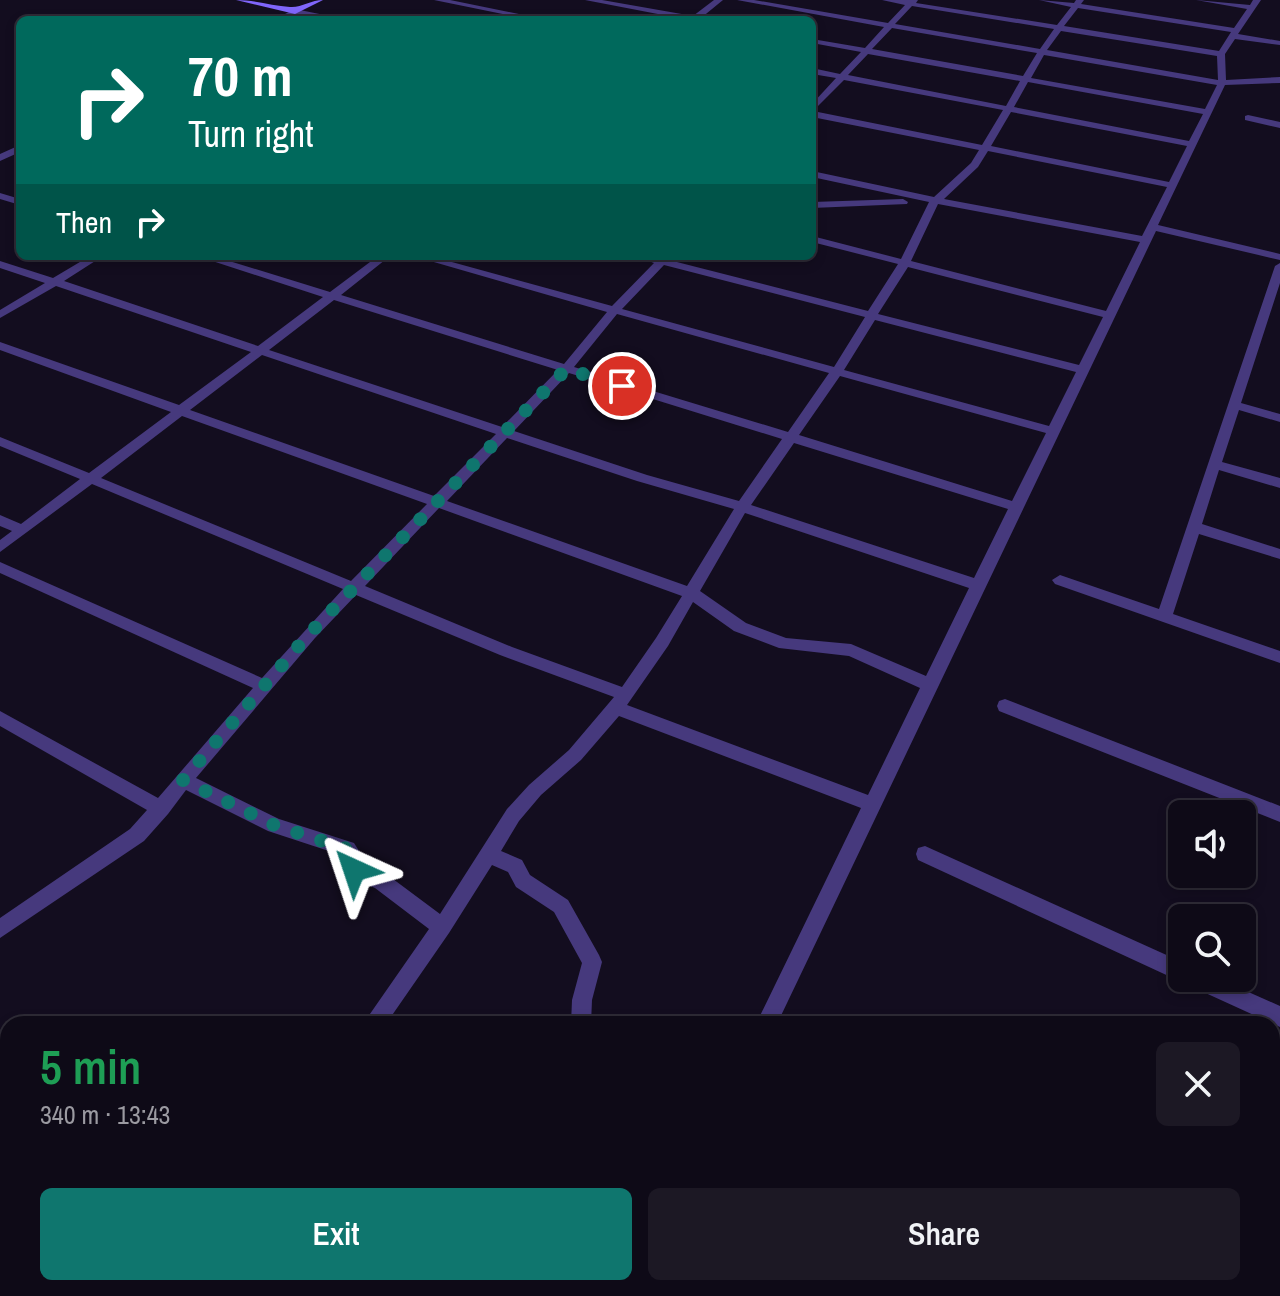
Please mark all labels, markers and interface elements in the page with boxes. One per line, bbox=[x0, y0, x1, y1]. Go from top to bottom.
text: 70 m bbox=[188, 38, 293, 113]
icon: right bbox=[56, 48, 160, 152]
text: Turn right bbox=[188, 110, 313, 158]
icon: right bbox=[128, 200, 172, 244]
text: Then bbox=[56, 202, 112, 242]
pin bbox=[588, 352, 656, 420]
icon: arrive bbox=[600, 364, 644, 408]
map controls bbox=[1168, 800, 1256, 992]
button: sound bbox=[1168, 800, 1256, 888]
position arrow bbox=[312, 828, 396, 912]
button: search bbox=[1168, 904, 1256, 992]
text: 5 min bbox=[40, 1034, 141, 1099]
button: close bbox=[1156, 1042, 1240, 1126]
text: 340 m · 13:43 bbox=[40, 1097, 170, 1132]
button: Exit bbox=[40, 1188, 632, 1280]
button: Share bbox=[648, 1188, 1240, 1280]

